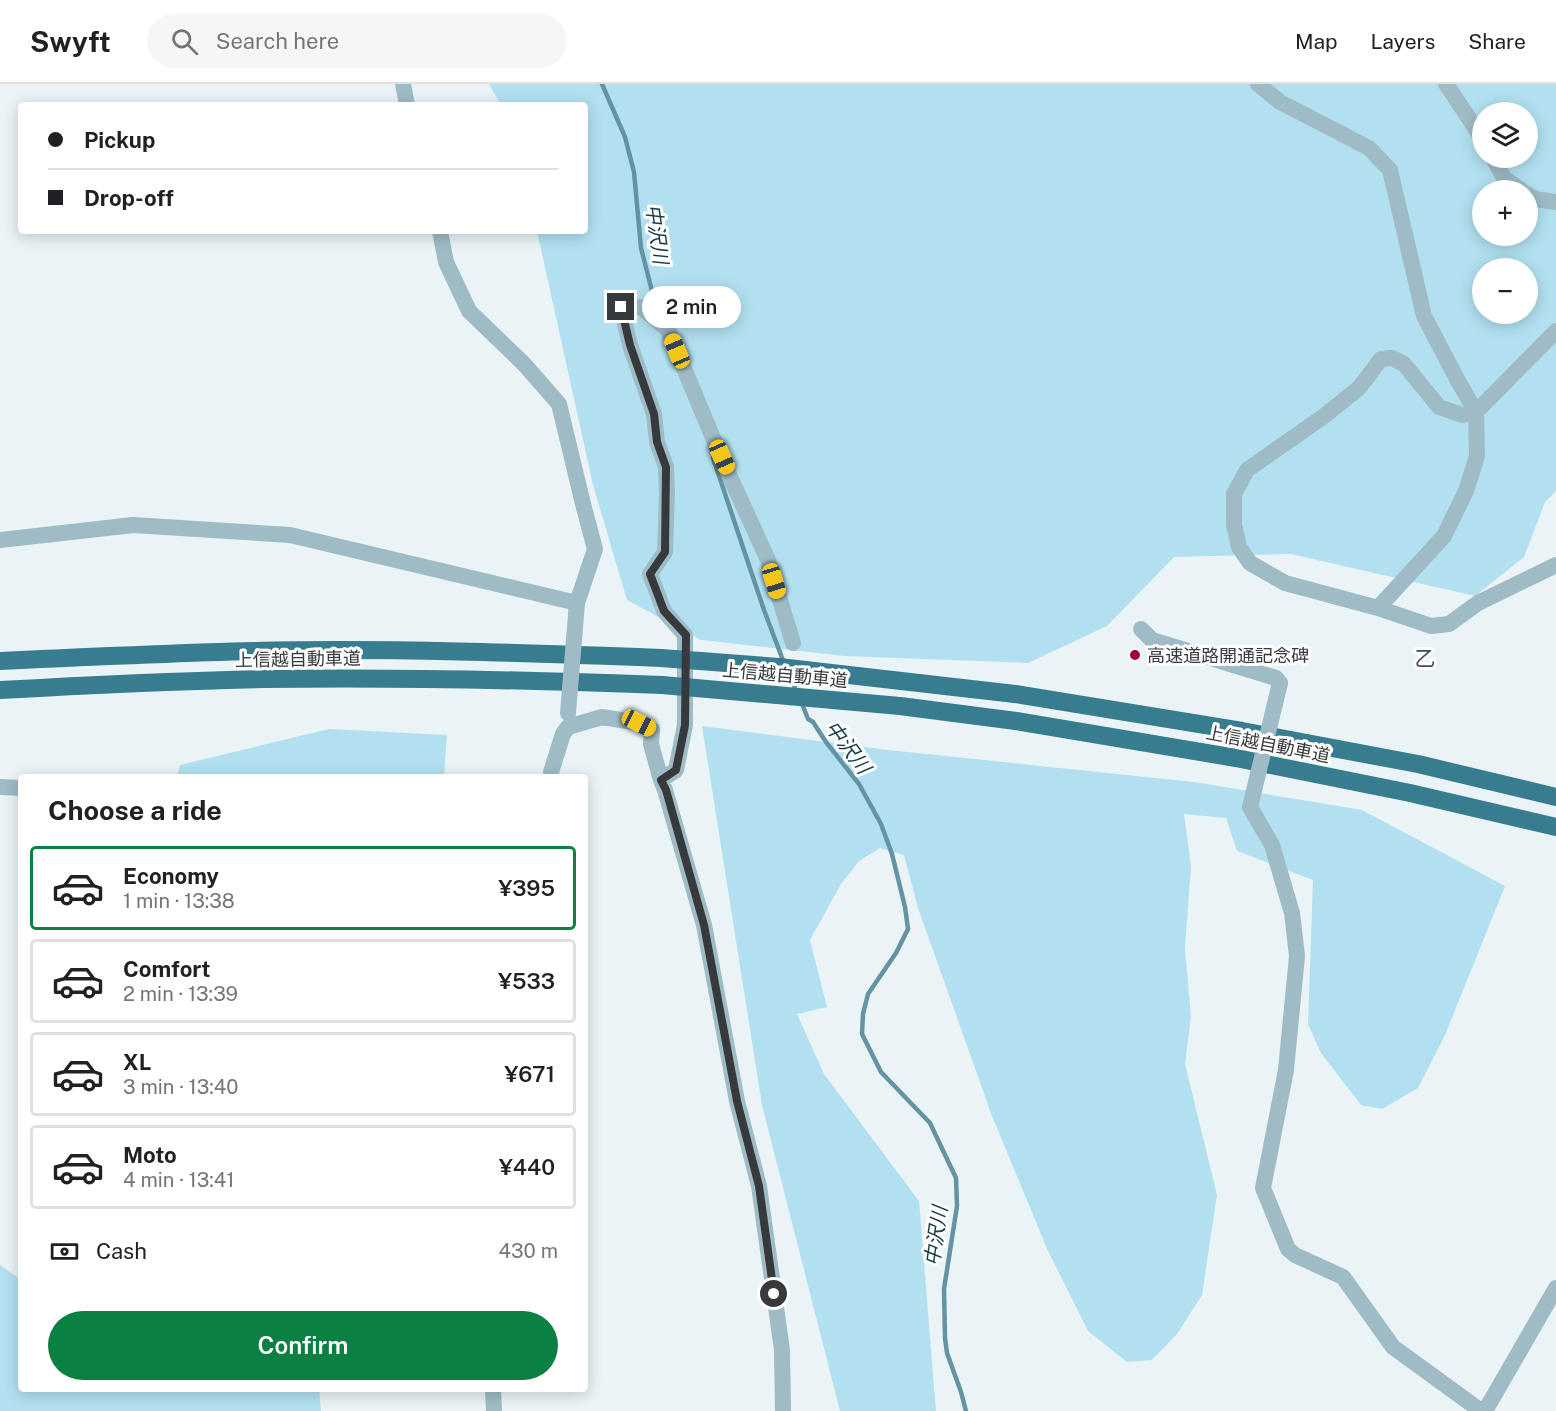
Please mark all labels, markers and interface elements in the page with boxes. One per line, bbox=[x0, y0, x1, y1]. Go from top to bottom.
search box bbox=[147, 14, 567, 68]
text: Swyft bbox=[30, 25, 111, 58]
icon: search bbox=[168, 25, 201, 58]
text: Search here bbox=[216, 28, 339, 54]
text: Map bbox=[1295, 29, 1338, 54]
text: Layers bbox=[1371, 29, 1435, 54]
text: Share bbox=[1468, 29, 1526, 54]
map controls bbox=[1472, 102, 1538, 324]
button: layers bbox=[1472, 102, 1538, 168]
text: Pickup bbox=[84, 127, 155, 153]
button: + bbox=[1472, 180, 1538, 246]
text: Drop-off bbox=[84, 185, 174, 211]
water label: 中沢川 bbox=[641, 203, 673, 267]
button: − bbox=[1472, 258, 1538, 324]
callout: 2 min bbox=[642, 286, 741, 328]
route end bbox=[607, 293, 634, 320]
text: 2 min bbox=[666, 295, 717, 319]
car bbox=[662, 331, 692, 371]
car bbox=[706, 437, 738, 477]
car bbox=[760, 561, 788, 601]
place label: 高速道路開通記念碑 bbox=[1147, 645, 1309, 666]
district label: 乙 bbox=[1415, 646, 1436, 671]
street label: 上信越自動車道 bbox=[235, 647, 361, 671]
marker: 高速道路開通記念碑 bbox=[1128, 648, 1142, 662]
street label: 上信越自動車道 bbox=[721, 659, 849, 691]
car bbox=[619, 707, 659, 739]
water label: 中沢川 bbox=[820, 716, 877, 780]
street label: 上信越自動車道 bbox=[1204, 722, 1332, 766]
text: Choose a ride bbox=[48, 794, 222, 826]
icon: car bbox=[51, 861, 105, 915]
text: Economy bbox=[123, 863, 219, 889]
text: ¥395 bbox=[498, 875, 555, 901]
text: 1 min · 13:38 bbox=[123, 889, 235, 913]
icon: car bbox=[51, 954, 105, 1008]
text: Comfort bbox=[123, 956, 210, 982]
text: ¥533 bbox=[498, 968, 555, 994]
text: 2 min · 13:39 bbox=[123, 982, 238, 1006]
icon: car bbox=[51, 1047, 105, 1101]
text: XL bbox=[123, 1049, 151, 1075]
text: ¥671 bbox=[504, 1061, 555, 1087]
text: 3 min · 13:40 bbox=[123, 1075, 239, 1099]
icon: car bbox=[51, 1140, 105, 1194]
text: Moto bbox=[123, 1142, 177, 1168]
text: ¥440 bbox=[499, 1154, 555, 1180]
text: 4 min · 13:41 bbox=[123, 1168, 234, 1192]
water label: 中沢川 bbox=[920, 1203, 952, 1267]
icon: cash bbox=[48, 1235, 81, 1268]
text: Cash bbox=[96, 1238, 147, 1264]
text: 430 m bbox=[499, 1239, 558, 1263]
route start bbox=[760, 1280, 787, 1307]
button: Confirm bbox=[48, 1311, 558, 1380]

